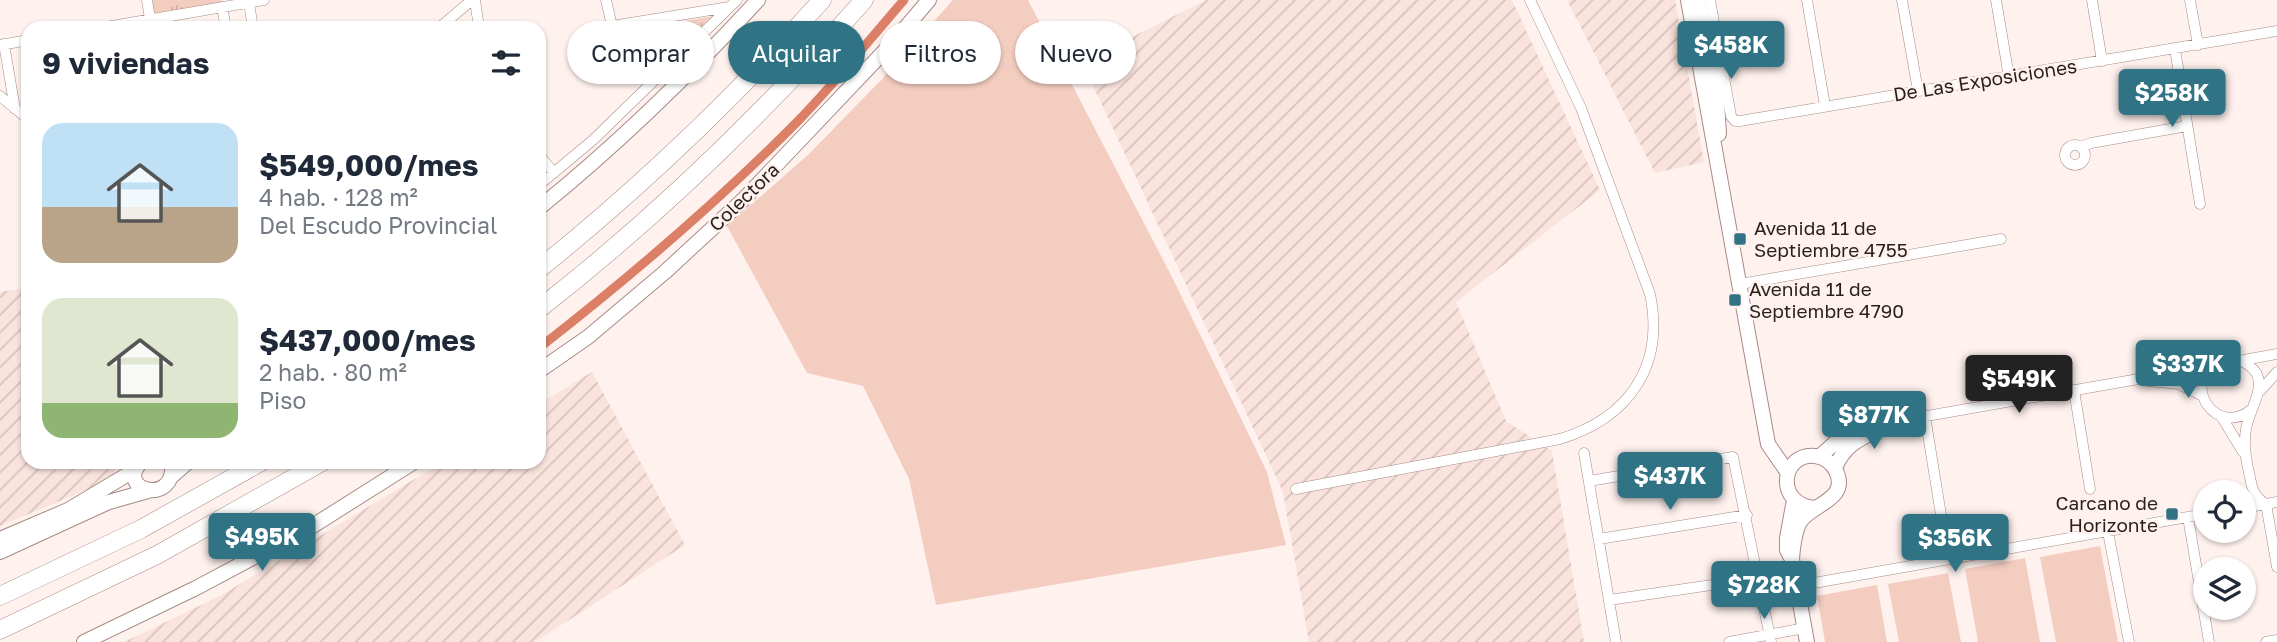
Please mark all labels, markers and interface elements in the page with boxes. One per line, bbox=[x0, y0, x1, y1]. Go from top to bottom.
chip: Comprar bbox=[567, 21, 714, 84]
chip: Alquilar bbox=[728, 21, 865, 84]
chip: Filtros bbox=[879, 21, 1001, 84]
chip: Nuevo bbox=[1015, 21, 1136, 84]
pin: $458K bbox=[1682, 22, 1780, 81]
text: $458K bbox=[1693, 30, 1769, 58]
icon: filters bbox=[487, 44, 525, 82]
text: 9 viviendas bbox=[42, 45, 210, 81]
street label: De Las Exposiciones bbox=[1891, 54, 2078, 105]
pin: $258K bbox=[2123, 69, 2221, 129]
text: $258K bbox=[2135, 78, 2209, 106]
text: $549,000/mes bbox=[259, 147, 478, 183]
icon: home bbox=[98, 151, 182, 235]
street label: Colectora bbox=[704, 158, 783, 236]
text: 4 hab. · 128 m² bbox=[259, 183, 418, 211]
text: Del Escudo Provincial bbox=[259, 211, 497, 239]
place label: Avenida 11 de Septiembre 4755 bbox=[1754, 216, 1908, 261]
marker: Avenida 11 de Septiembre 4755 bbox=[1732, 231, 1748, 247]
place label: Avenida 11 de Septiembre 4790 bbox=[1749, 277, 1904, 322]
marker: Avenida 11 de Septiembre 4790 bbox=[1727, 292, 1743, 308]
text: $437,000/mes bbox=[259, 322, 476, 358]
icon: home bbox=[98, 326, 182, 410]
pin: $337K bbox=[2139, 340, 2237, 400]
text: $337K bbox=[2152, 349, 2224, 377]
pin: $549K bbox=[1970, 356, 2068, 415]
text: 2 hab. · 80 m² bbox=[259, 358, 407, 386]
text: $549K bbox=[1981, 364, 2057, 392]
text: Piso bbox=[259, 386, 306, 414]
pin: $877K bbox=[1825, 392, 1923, 451]
text: $877K bbox=[1838, 400, 1910, 428]
pin: $437K bbox=[1621, 452, 1719, 512]
text: $437K bbox=[1633, 461, 1707, 489]
map controls bbox=[2193, 480, 2256, 620]
button: locate bbox=[2193, 480, 2256, 543]
place label: Carcano de Horizonte bbox=[2055, 491, 2158, 536]
marker: Carcano de Horizonte bbox=[2164, 506, 2180, 522]
pin: $495K bbox=[213, 514, 311, 573]
pin: $356K bbox=[1906, 514, 2004, 574]
text: $495K bbox=[224, 522, 300, 550]
text: $356K bbox=[1918, 523, 1992, 551]
button: layers bbox=[2193, 557, 2256, 620]
pin: $728K bbox=[1715, 562, 1813, 621]
text: $728K bbox=[1727, 570, 1801, 598]

